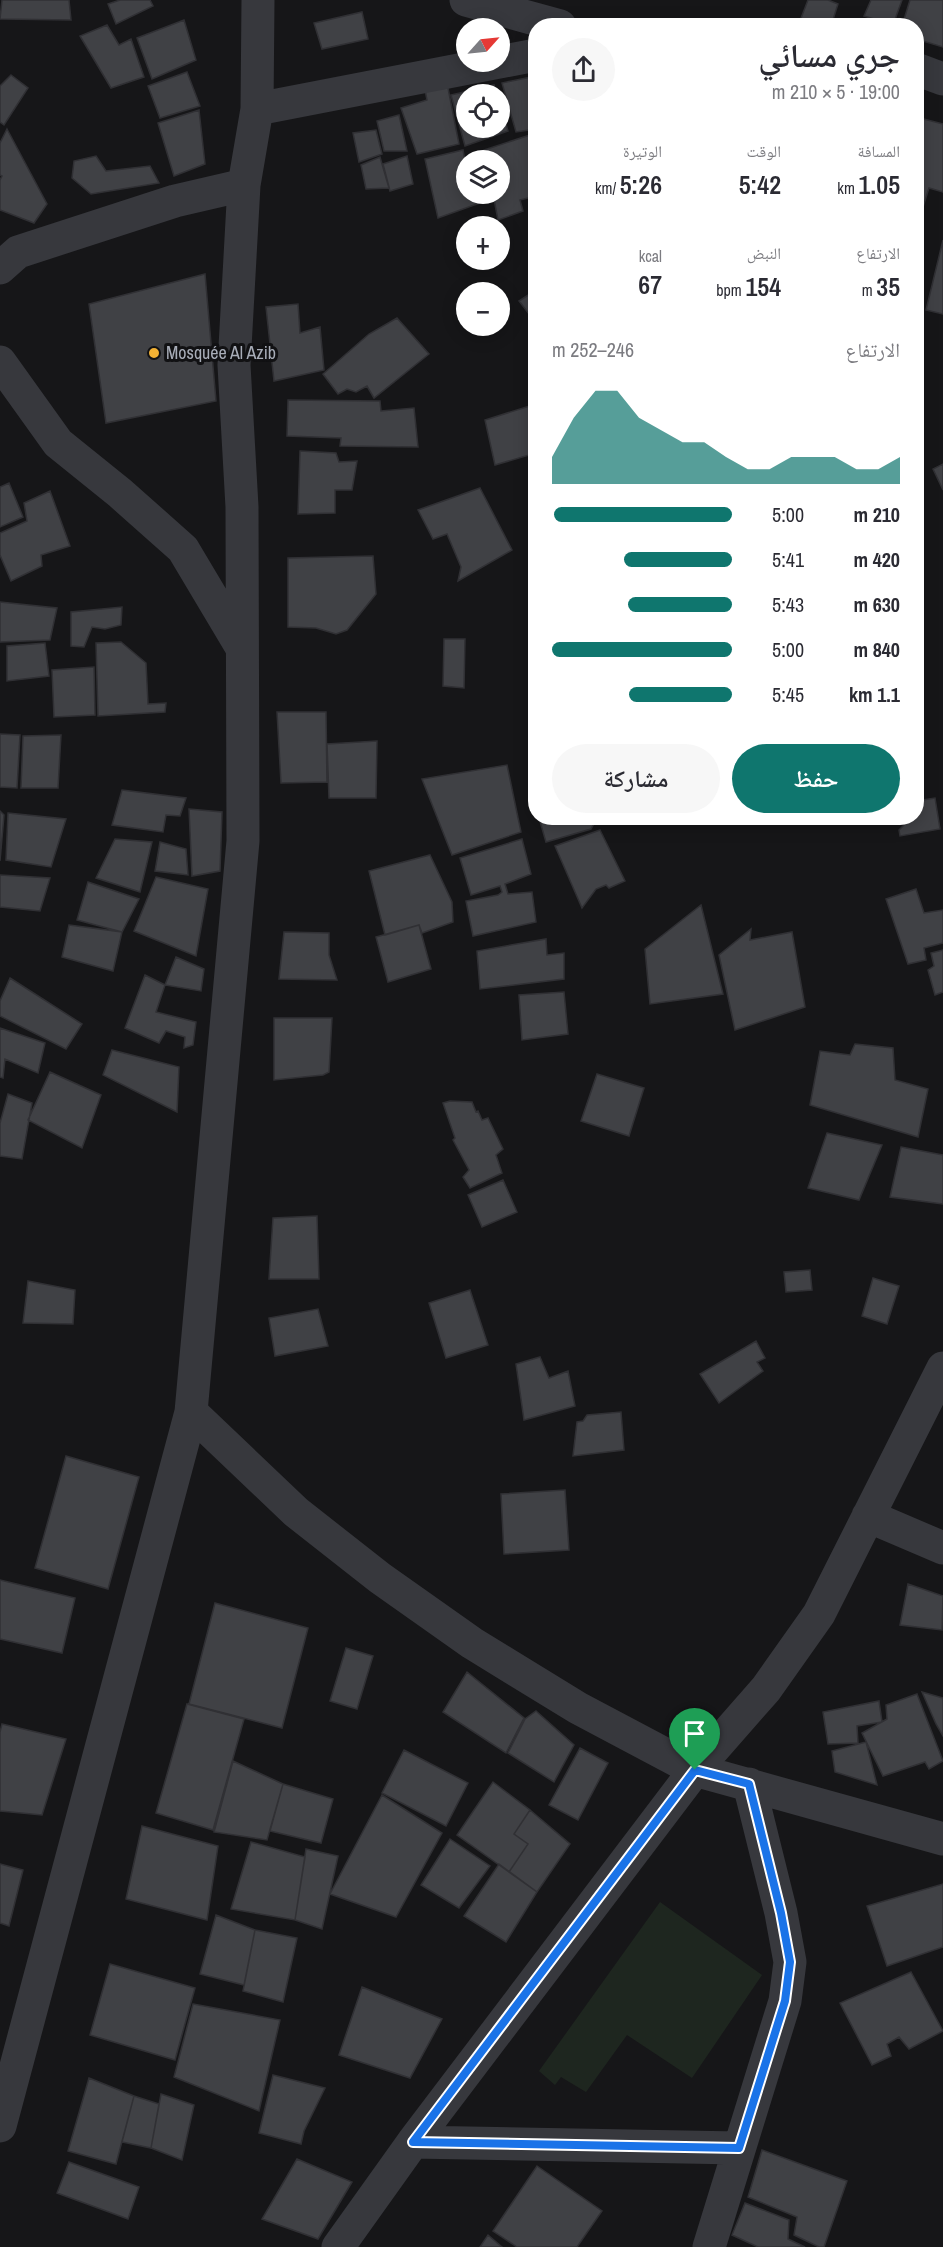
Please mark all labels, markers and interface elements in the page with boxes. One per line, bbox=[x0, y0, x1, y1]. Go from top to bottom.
north arrow bbox=[456, 18, 510, 72]
map controls bbox=[456, 18, 510, 336]
text: جري مسائي bbox=[758, 33, 900, 77]
button: share bbox=[552, 38, 615, 101]
text: 19:00 · 5 × 210 m bbox=[772, 78, 900, 105]
button: locate bbox=[456, 84, 510, 138]
text: الوتيرة bbox=[623, 140, 662, 162]
text: الوقت bbox=[747, 140, 781, 162]
text: المسافة bbox=[858, 140, 900, 162]
button: layers bbox=[456, 150, 510, 204]
text: 5:26 bbox=[620, 167, 662, 202]
text: 5:42 bbox=[739, 167, 781, 202]
text: 1.05 bbox=[859, 167, 900, 202]
text: /km bbox=[595, 177, 620, 199]
text: km bbox=[837, 177, 859, 199]
button: + bbox=[456, 216, 510, 270]
text: النبض bbox=[747, 242, 781, 264]
text: الارتفاع bbox=[856, 242, 900, 264]
text: kcal bbox=[639, 245, 662, 267]
text: 67 bbox=[638, 267, 662, 302]
text: 154 bbox=[745, 269, 781, 304]
text: 35 bbox=[876, 269, 900, 304]
text: bpm bbox=[716, 279, 745, 301]
text: m bbox=[862, 279, 876, 301]
button: − bbox=[456, 282, 510, 336]
text: 246–252 m bbox=[552, 336, 634, 363]
text: الارتفاع bbox=[845, 336, 900, 363]
place label: Mosquée Al Azib bbox=[166, 340, 276, 365]
marker: Mosquée Al Azib bbox=[147, 346, 161, 360]
text: 5:00 bbox=[772, 501, 804, 528]
text: 210 m bbox=[853, 501, 900, 528]
text: 5:41 bbox=[772, 546, 804, 573]
text: 420 m bbox=[853, 546, 900, 573]
text: 5:43 bbox=[772, 591, 804, 618]
text: 630 m bbox=[853, 591, 900, 618]
text: 5:00 bbox=[772, 636, 804, 663]
text: 840 m bbox=[853, 636, 900, 663]
text: 5:45 bbox=[772, 681, 804, 708]
text: 1.1 km bbox=[849, 681, 900, 708]
button: مشاركة bbox=[552, 744, 720, 813]
button: حفظ bbox=[732, 744, 900, 813]
pin bbox=[669, 1708, 720, 1770]
icon: arrive bbox=[678, 1717, 711, 1750]

